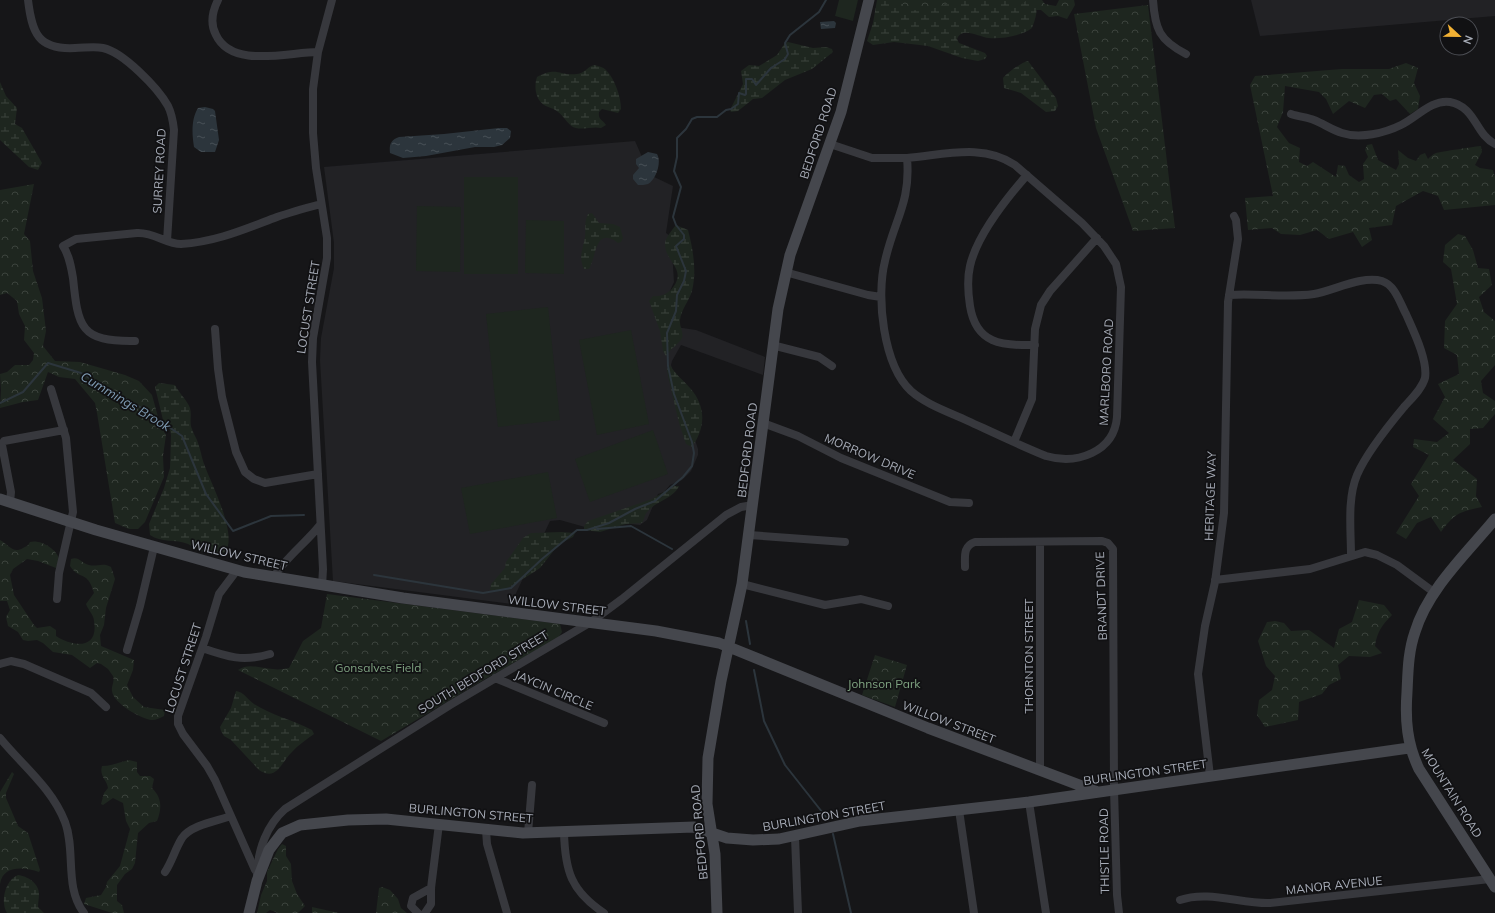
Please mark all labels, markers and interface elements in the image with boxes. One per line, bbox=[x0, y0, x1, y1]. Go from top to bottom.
north arrow bbox=[1439, 16, 1479, 56]
text: N bbox=[1460, 33, 1476, 46]
street label: BEDFORD ROAD bbox=[796, 85, 840, 181]
street label: SURREY ROAD bbox=[149, 128, 169, 214]
street label: LOCUST STREET bbox=[293, 259, 323, 355]
street label: MARLBORO ROAD bbox=[1096, 318, 1116, 426]
water label: Cummings Brook bbox=[78, 368, 174, 434]
street label: BEDFORD ROAD bbox=[734, 402, 760, 498]
street label: MORROW DRIVE bbox=[822, 430, 918, 482]
street label: HERITAGE WAY bbox=[1201, 450, 1219, 541]
street label: WILLOW STREET bbox=[189, 537, 289, 574]
street label: BRANDT DRIVE bbox=[1092, 551, 1110, 641]
street label: WILLOW STREET bbox=[507, 592, 608, 619]
street label: THORNTON STREET bbox=[1021, 598, 1036, 714]
street label: LOCUST STREET bbox=[161, 620, 205, 715]
street label: SOUTH BEDFORD STREET bbox=[415, 627, 552, 717]
park label: Gonsalves Field bbox=[335, 660, 421, 675]
street label: JAYCIN CIRCLE bbox=[513, 667, 595, 713]
park label: Johnson Park bbox=[847, 676, 921, 691]
street label: WILLOW STREET bbox=[900, 697, 998, 747]
street label: MOUNTAIN ROAD bbox=[1418, 745, 1486, 841]
street label: BURLINGTON STREET bbox=[1082, 756, 1208, 788]
street label: BEDFORD ROAD bbox=[687, 784, 711, 880]
street label: BURLINGTON STREET bbox=[761, 798, 887, 834]
street label: BURLINGTON STREET bbox=[408, 800, 534, 826]
street label: THISTLE ROAD bbox=[1096, 808, 1112, 894]
street label: MANOR AVENUE bbox=[1285, 872, 1383, 898]

